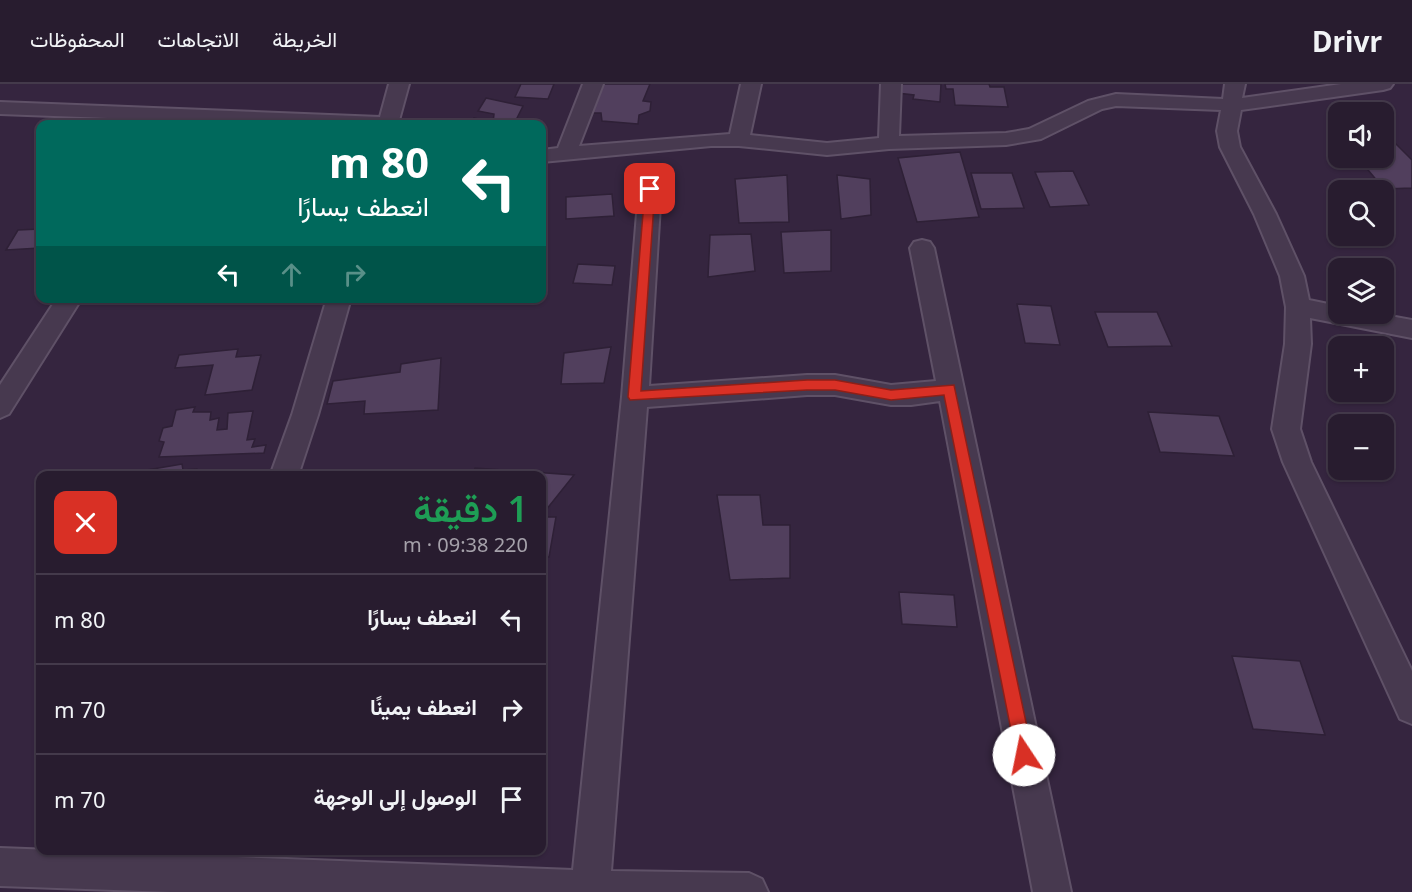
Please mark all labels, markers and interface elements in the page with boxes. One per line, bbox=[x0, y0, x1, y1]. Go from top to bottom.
text: Drivr bbox=[1312, 22, 1382, 60]
text: المحفوظات bbox=[30, 25, 125, 53]
text: الاتجاهات bbox=[158, 25, 239, 53]
text: الخريطة bbox=[272, 25, 337, 53]
map controls bbox=[1328, 102, 1394, 480]
button: sound bbox=[1328, 102, 1394, 168]
text: 80 m bbox=[329, 133, 429, 190]
icon: left bbox=[450, 144, 528, 222]
pin bbox=[624, 163, 675, 214]
icon: arrive bbox=[633, 172, 666, 205]
button: search bbox=[1328, 180, 1394, 246]
text: انعطف يسارًا bbox=[297, 187, 429, 224]
icon: left bbox=[212, 258, 245, 291]
icon: ahead bbox=[275, 258, 308, 291]
icon: right bbox=[338, 258, 371, 291]
button: layers bbox=[1328, 258, 1394, 324]
button: + bbox=[1328, 336, 1394, 402]
button: − bbox=[1328, 414, 1394, 480]
text: 1 دقيقة bbox=[414, 484, 528, 533]
button: close bbox=[54, 491, 117, 554]
text: 220 m · 09:38 bbox=[403, 531, 528, 558]
text: انعطف يسارًا bbox=[367, 601, 477, 631]
icon: left bbox=[495, 603, 528, 636]
text: 80 m bbox=[54, 604, 105, 634]
text: انعطف يمينًا bbox=[370, 691, 477, 721]
icon: right bbox=[495, 693, 528, 726]
text: 70 m bbox=[54, 694, 105, 724]
position arrow bbox=[992, 723, 1056, 787]
text: الوصول إلى الوجهة bbox=[313, 781, 477, 811]
icon: arrive bbox=[495, 783, 528, 816]
text: 70 m bbox=[54, 784, 105, 814]

